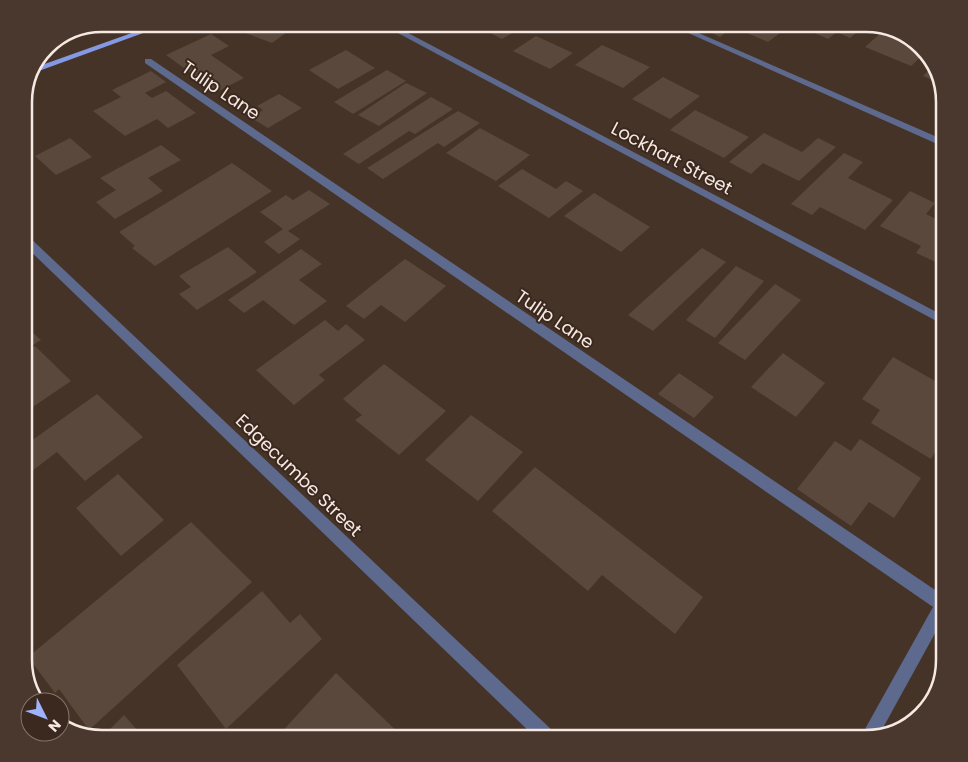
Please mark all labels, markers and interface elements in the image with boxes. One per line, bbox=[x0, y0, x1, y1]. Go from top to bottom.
street label: Tulip Lane bbox=[177, 55, 265, 125]
street label: Lockhart Street bbox=[607, 116, 737, 200]
street label: Tulip Lane bbox=[511, 284, 599, 354]
street label: Edgecumbe Street bbox=[230, 408, 368, 542]
north arrow bbox=[20, 692, 70, 742]
text: N bbox=[44, 715, 66, 736]

